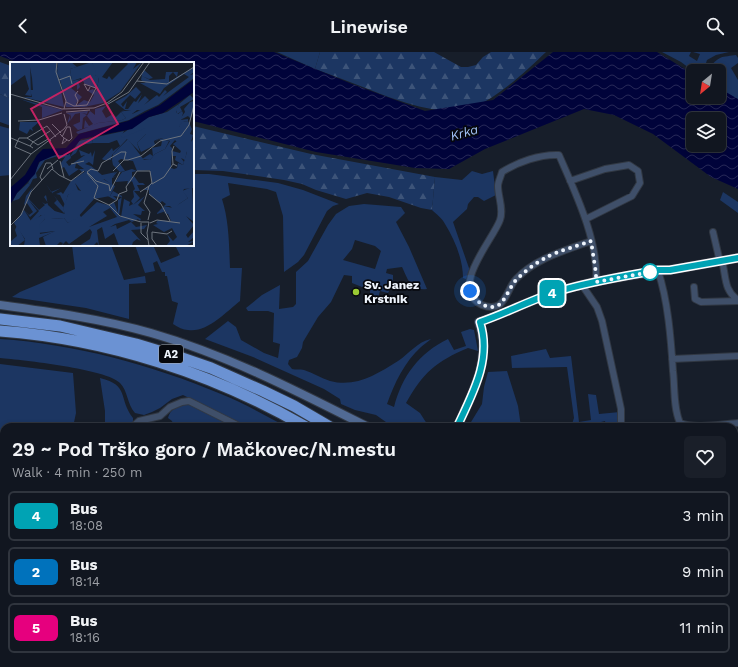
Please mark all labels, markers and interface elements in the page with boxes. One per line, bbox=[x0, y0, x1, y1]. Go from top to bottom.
icon: back bbox=[12, 15, 34, 37]
icon: search bbox=[704, 15, 726, 37]
text: Linewise bbox=[330, 16, 408, 37]
inset map bbox=[10, 62, 194, 246]
north arrow bbox=[686, 64, 726, 104]
map controls bbox=[686, 64, 726, 152]
button: layers bbox=[686, 112, 726, 152]
water label: Krka bbox=[449, 121, 480, 144]
unlabelled marker bbox=[641, 263, 659, 281]
place label: Sv. Janez Krstnik bbox=[364, 278, 419, 306]
line badge: 4 bbox=[539, 280, 565, 306]
your location bbox=[460, 281, 480, 301]
text: 4 bbox=[547, 285, 557, 301]
marker: Sv. Janez Krstnik bbox=[351, 287, 361, 297]
road number: A2 bbox=[159, 345, 183, 363]
button: heart bbox=[684, 436, 726, 478]
text: 29 ~ Pod Trško goro / Mačkovec/N.mestu bbox=[12, 438, 396, 461]
text: Walk · 4 min · 250 m bbox=[12, 465, 142, 480]
text: Bus bbox=[70, 500, 98, 518]
text: 3 min bbox=[683, 507, 724, 525]
text: 4 bbox=[31, 508, 41, 524]
text: 18:08 bbox=[70, 518, 103, 533]
text: Bus bbox=[70, 556, 98, 574]
text: 9 min bbox=[682, 563, 724, 581]
text: 2 bbox=[32, 564, 40, 580]
text: 18:14 bbox=[70, 574, 100, 589]
text: Bus bbox=[70, 612, 98, 630]
text: 11 min bbox=[680, 619, 724, 637]
text: 5 bbox=[32, 620, 40, 636]
text: 18:16 bbox=[70, 630, 100, 645]

